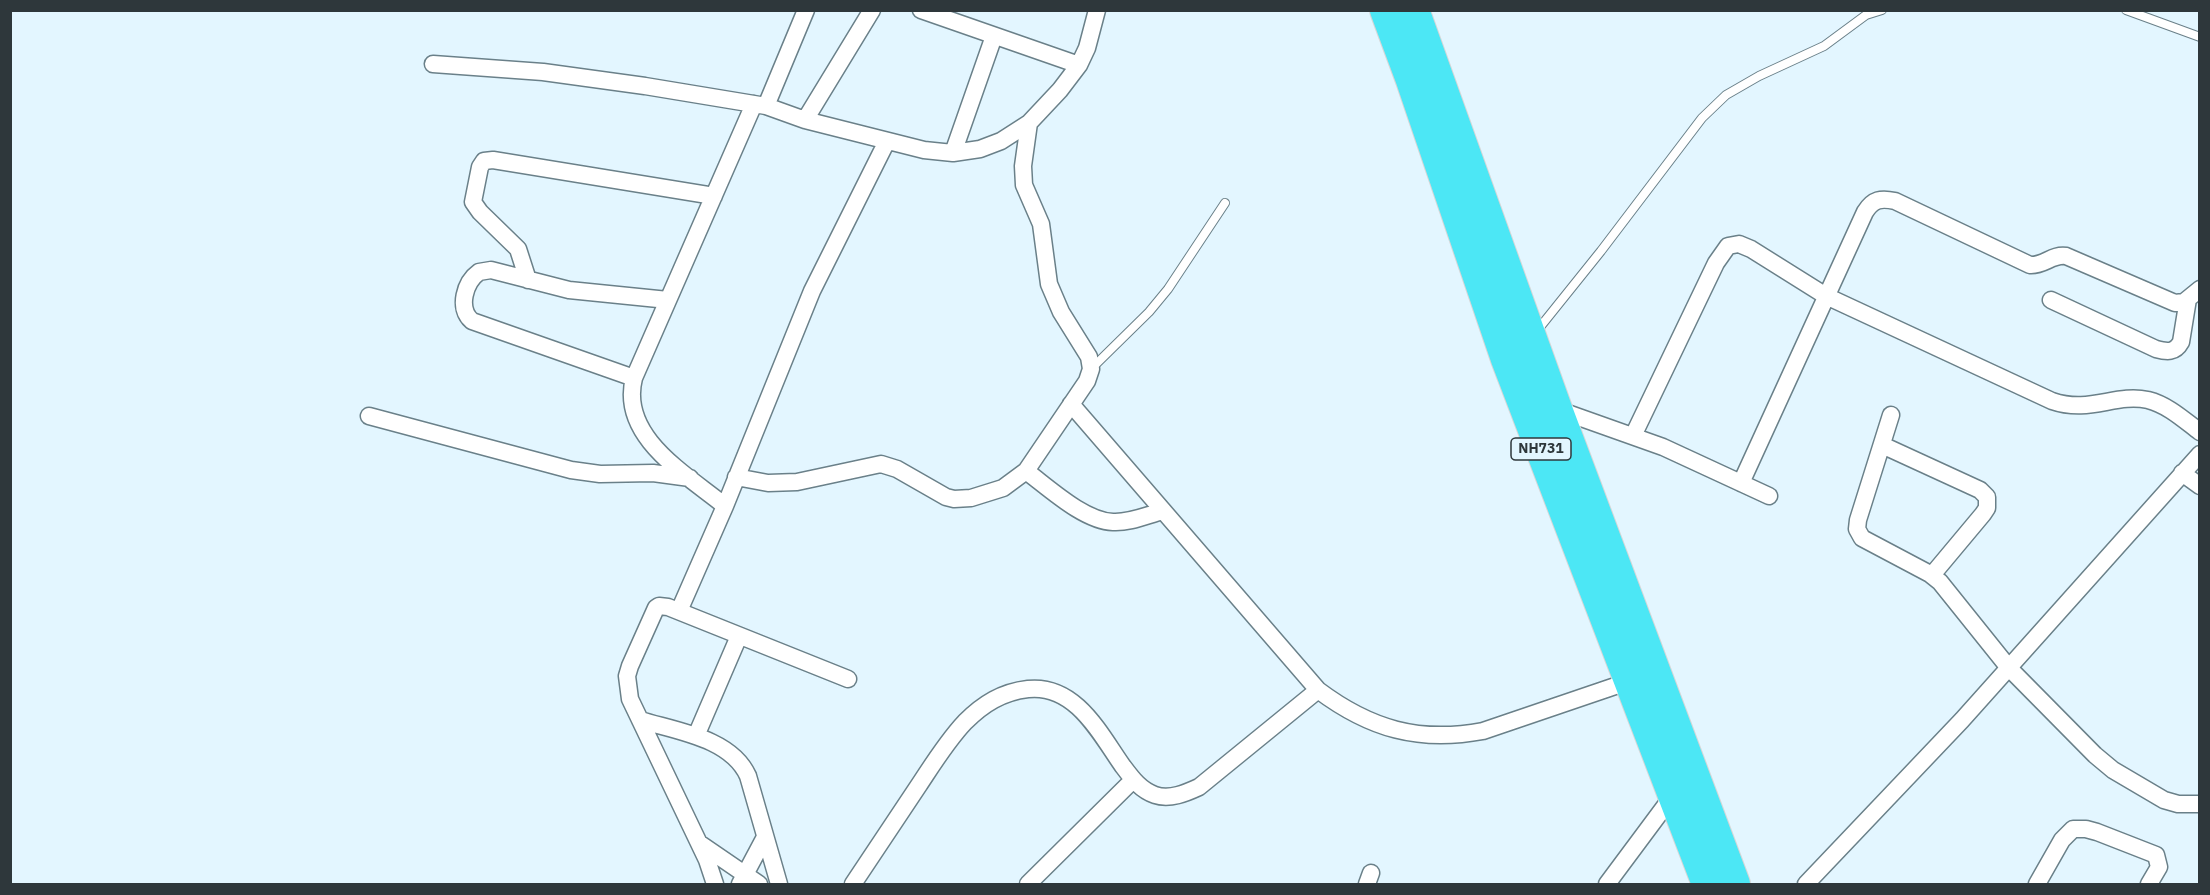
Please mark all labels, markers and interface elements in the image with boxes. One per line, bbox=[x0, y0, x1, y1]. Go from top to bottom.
road number: NH731 bbox=[1511, 438, 1571, 460]

